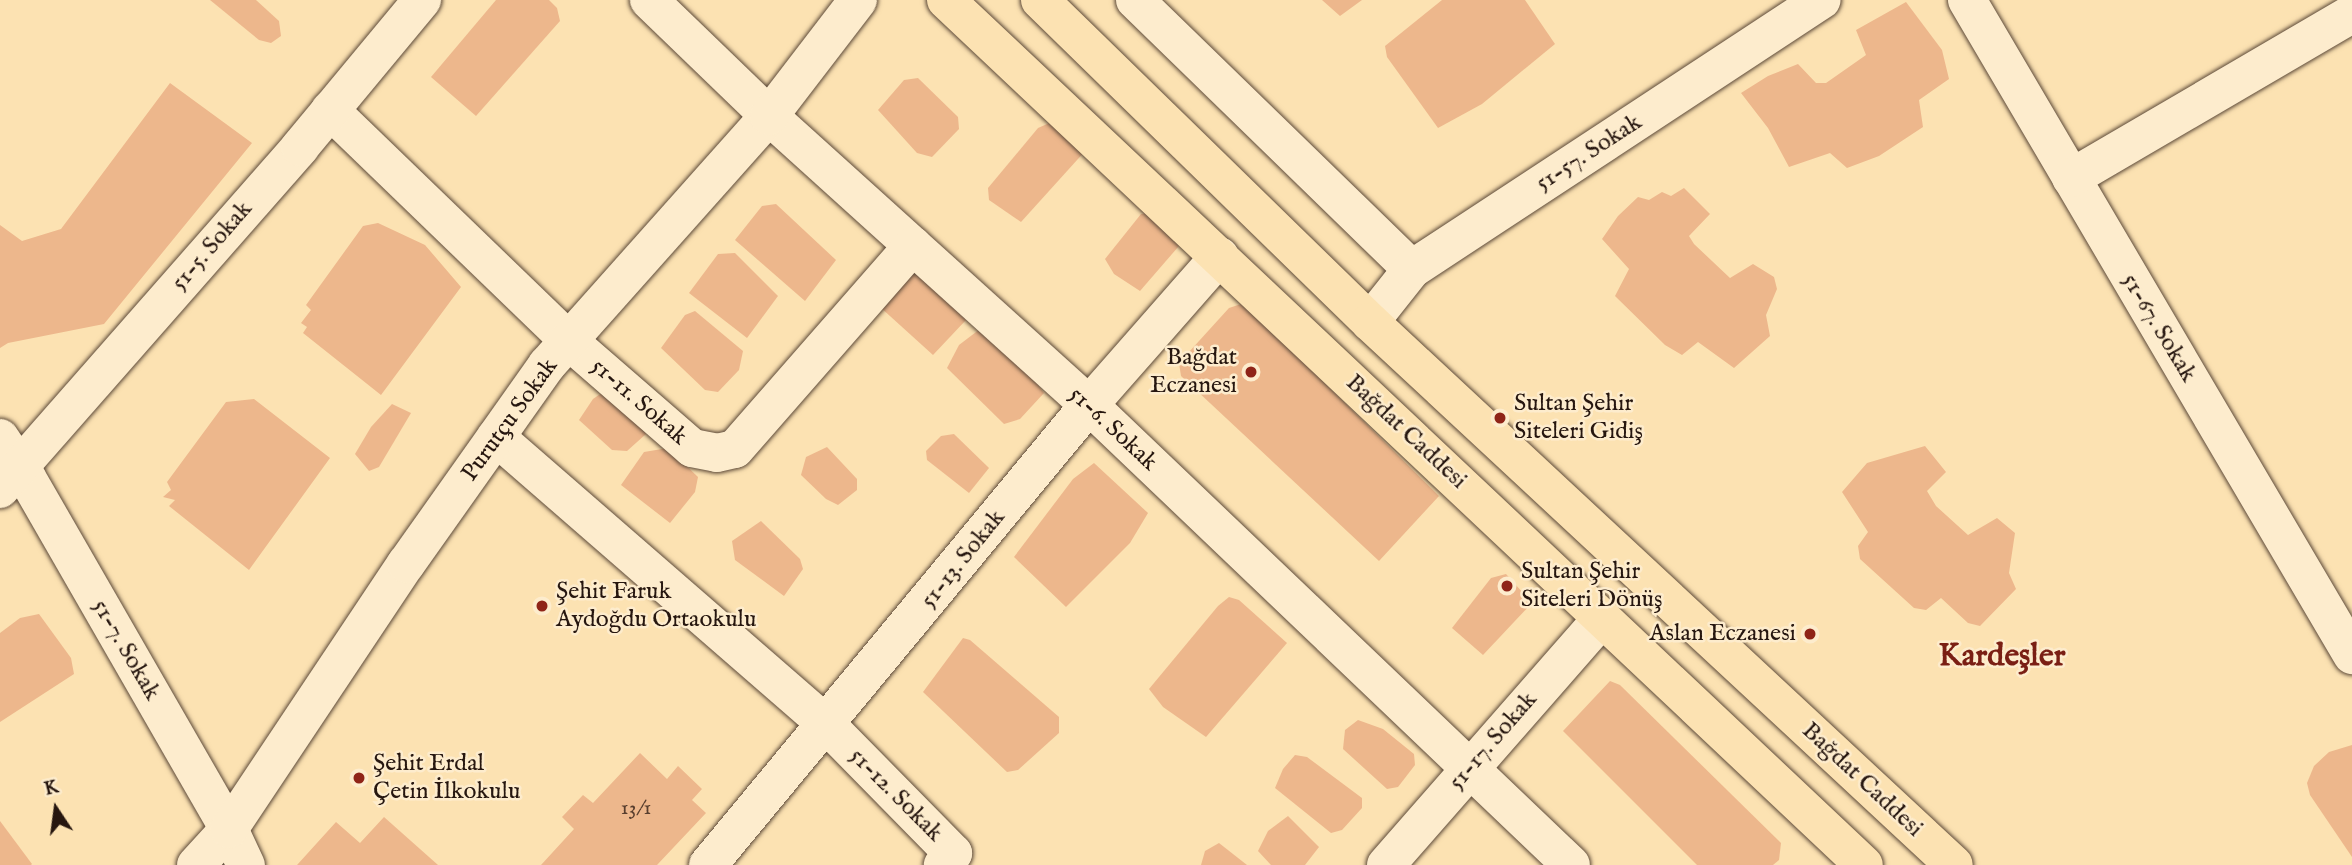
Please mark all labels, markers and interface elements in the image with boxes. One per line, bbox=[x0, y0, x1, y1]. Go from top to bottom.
street label: 51-57. Sokak bbox=[1531, 108, 1647, 198]
street label: 51-5. Sokak bbox=[165, 195, 259, 297]
street label: 51-67. Sokak bbox=[2115, 268, 2203, 388]
place label: Bağdat Eczanesi bbox=[1150, 344, 1237, 400]
street label: 51-11. Sokak bbox=[585, 352, 693, 452]
street label: Purutçu Sokak bbox=[456, 353, 564, 487]
marker: Bağdat Eczanesi bbox=[1243, 364, 1259, 380]
street label: Bağdat Caddesi bbox=[1340, 369, 1472, 495]
street label: 51-6. Sokak bbox=[1063, 381, 1163, 477]
place label: Sultan Şehir Siteleri Gidiş bbox=[1514, 390, 1643, 446]
marker: Sultan Şehir Siteleri Gidiş bbox=[1492, 410, 1508, 426]
street label: 51-13. Sokak bbox=[915, 504, 1011, 614]
place label: Sultan Şehir Siteleri Dönüş bbox=[1521, 558, 1662, 614]
place label: Şehit Faruk Aydoğdu Ortaokulu bbox=[556, 578, 756, 634]
marker: Sultan Şehir Siteleri Dönüş bbox=[1499, 578, 1515, 594]
street label: 51-7. Sokak bbox=[86, 594, 166, 706]
marker: Şehit Faruk Aydoğdu Ortaokulu bbox=[534, 598, 550, 614]
place label: Aslan Eczanesi bbox=[1649, 620, 1796, 648]
marker: Aslan Eczanesi bbox=[1802, 626, 1818, 642]
district label: Kardeşler bbox=[1939, 638, 2065, 676]
street label: 51-17. Sokak bbox=[1443, 686, 1543, 796]
street label: Bağdat Caddesi bbox=[1796, 717, 1928, 843]
street label: 51-12. Sokak bbox=[843, 742, 949, 848]
place label: Şehit Erdal Çetin İlkokulu bbox=[373, 750, 520, 806]
marker: Şehit Erdal Çetin İlkokulu bbox=[351, 770, 367, 786]
north arrow bbox=[21, 774, 91, 844]
text: K bbox=[42, 775, 61, 802]
house number: 13/1 bbox=[621, 796, 651, 822]

